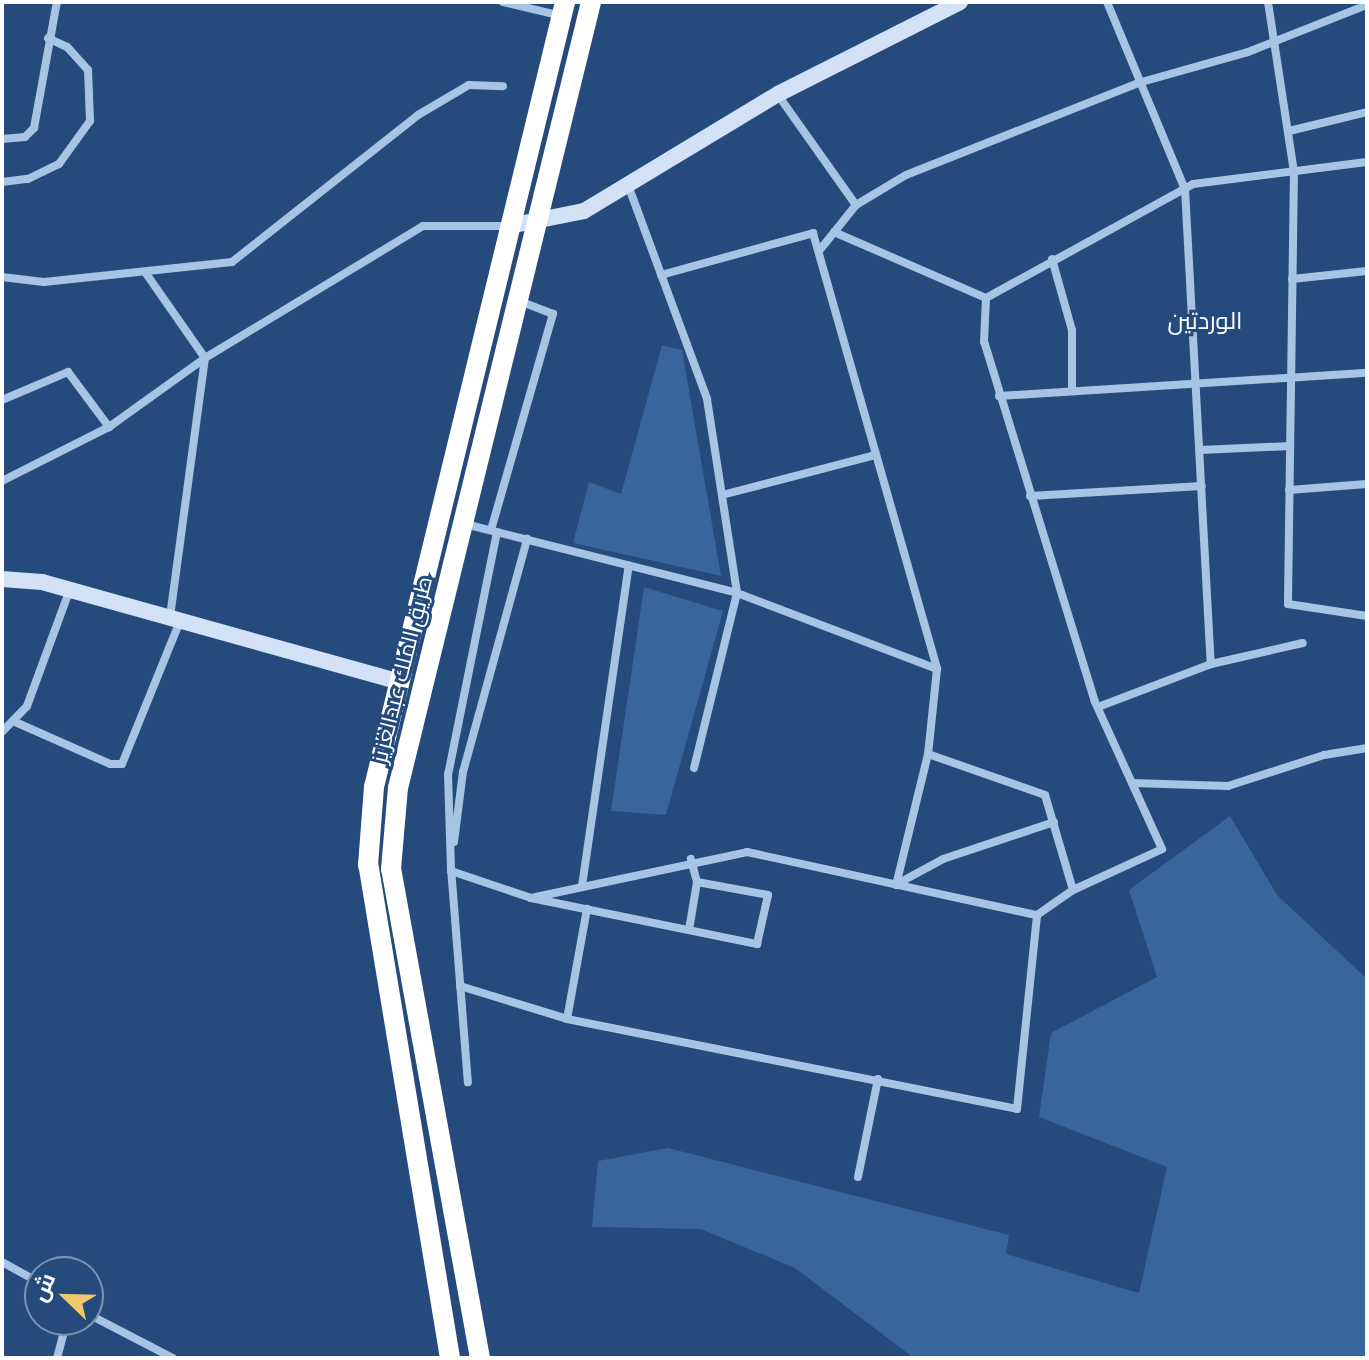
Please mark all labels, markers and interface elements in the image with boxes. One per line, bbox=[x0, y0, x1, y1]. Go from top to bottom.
district label: الوردتين bbox=[1167, 308, 1243, 336]
street label: طريق الملك عبدالعزيز bbox=[367, 574, 439, 766]
north arrow bbox=[24, 1256, 104, 1336]
text: ش bbox=[26, 1269, 61, 1305]

